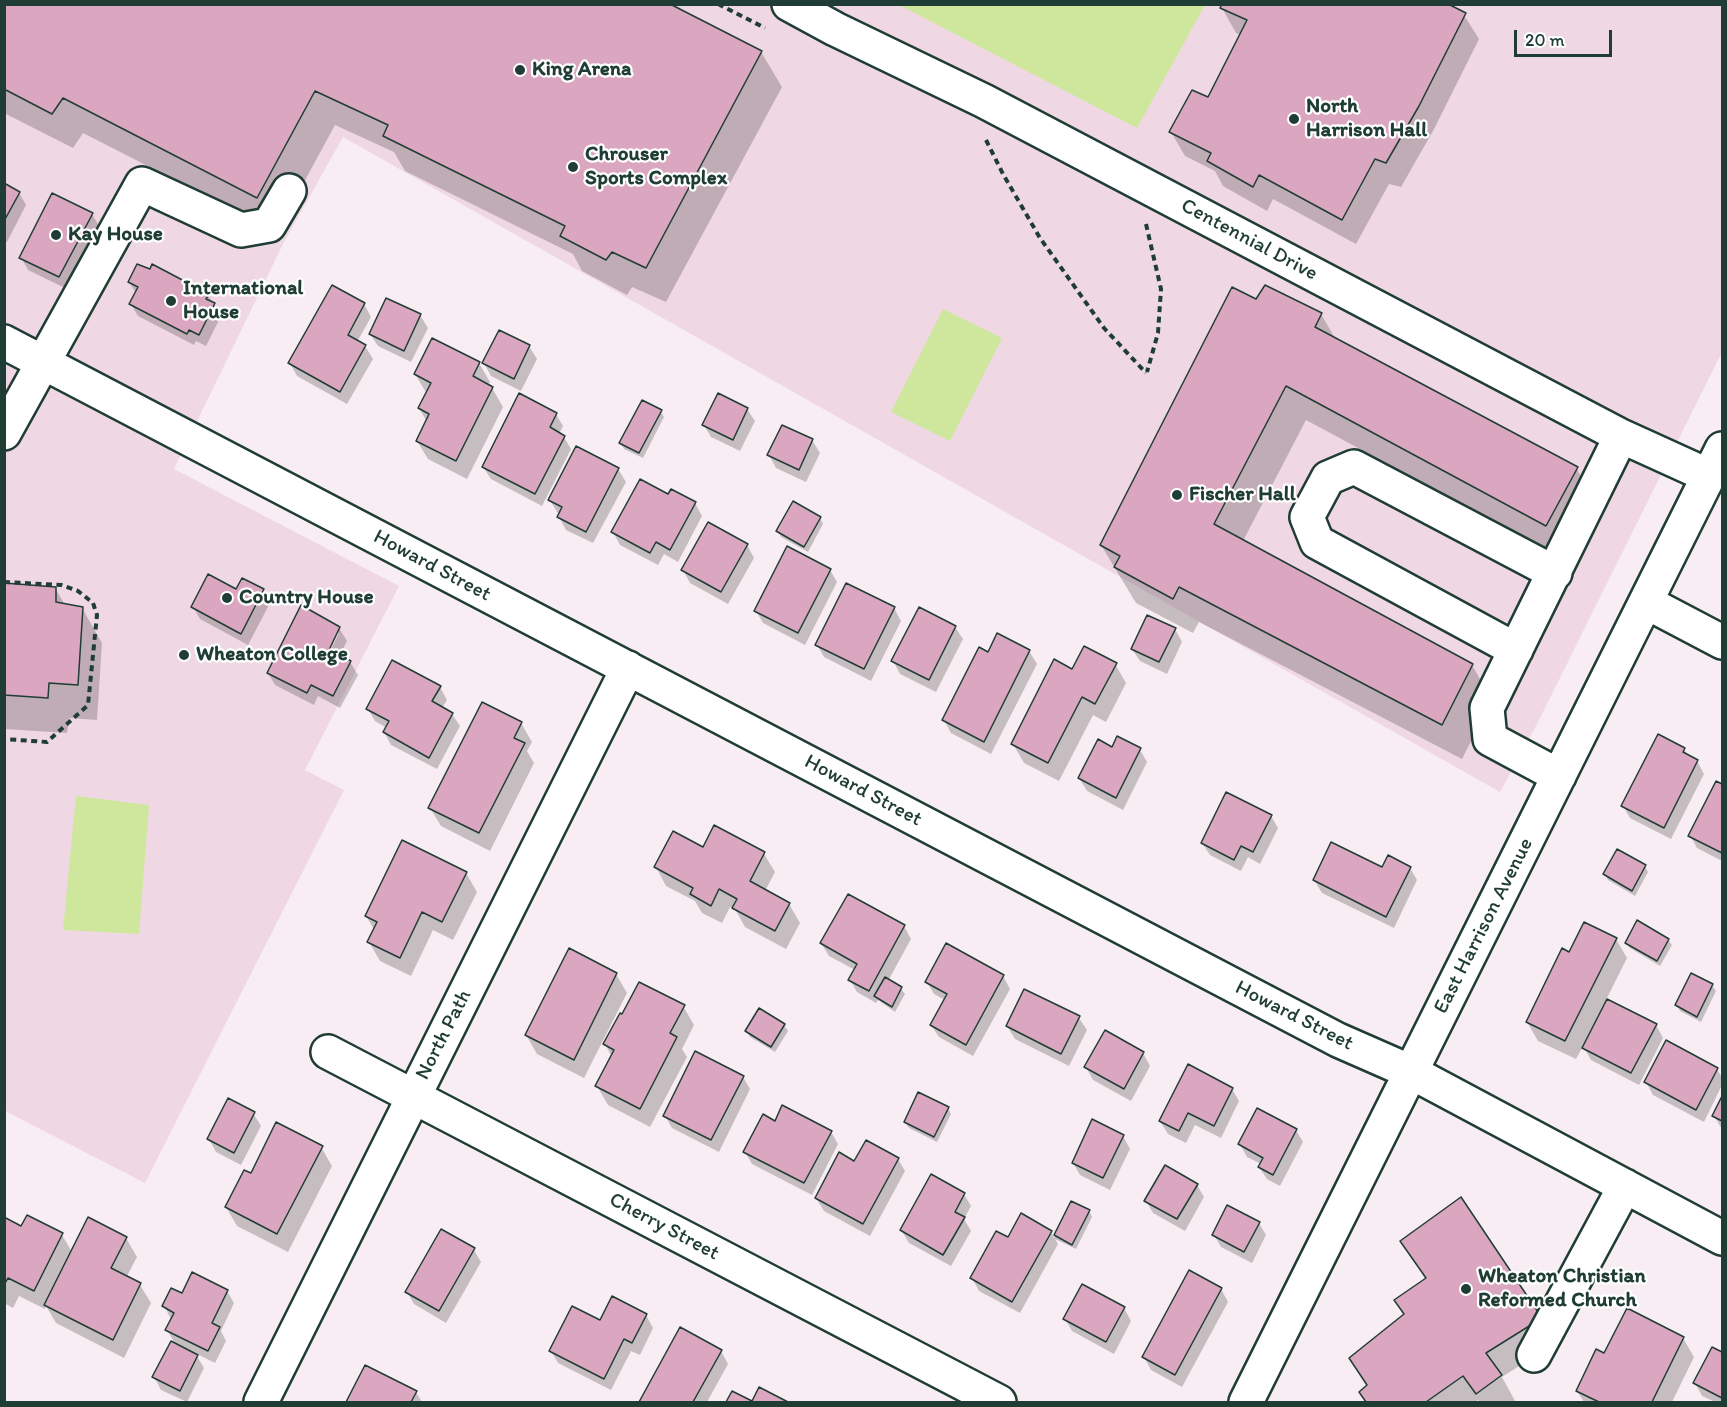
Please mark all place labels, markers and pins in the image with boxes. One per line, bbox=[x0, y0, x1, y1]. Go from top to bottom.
place label: King Arena bbox=[532, 57, 631, 83]
marker: King Arena bbox=[513, 63, 527, 77]
place label: North Harrison Hall bbox=[1306, 94, 1427, 144]
marker: North Harrison Hall bbox=[1287, 112, 1301, 126]
place label: Chrouser Sports Complex bbox=[585, 142, 727, 192]
marker: Chrouser Sports Complex bbox=[566, 160, 580, 174]
place label: Kay House bbox=[68, 222, 163, 248]
marker: Kay House bbox=[49, 228, 63, 242]
place label: International House bbox=[183, 276, 303, 326]
marker: International House bbox=[164, 294, 178, 308]
place label: Fischer Hall bbox=[1189, 482, 1296, 508]
marker: Fischer Hall bbox=[1170, 488, 1184, 502]
place label: Country House bbox=[239, 585, 374, 611]
marker: Country House bbox=[220, 591, 234, 605]
place label: Wheaton College bbox=[196, 642, 348, 668]
marker: Wheaton College bbox=[177, 648, 191, 662]
place label: Wheaton Christian Reformed Church bbox=[1478, 1264, 1646, 1314]
marker: Wheaton Christian Reformed Church bbox=[1459, 1282, 1473, 1296]

